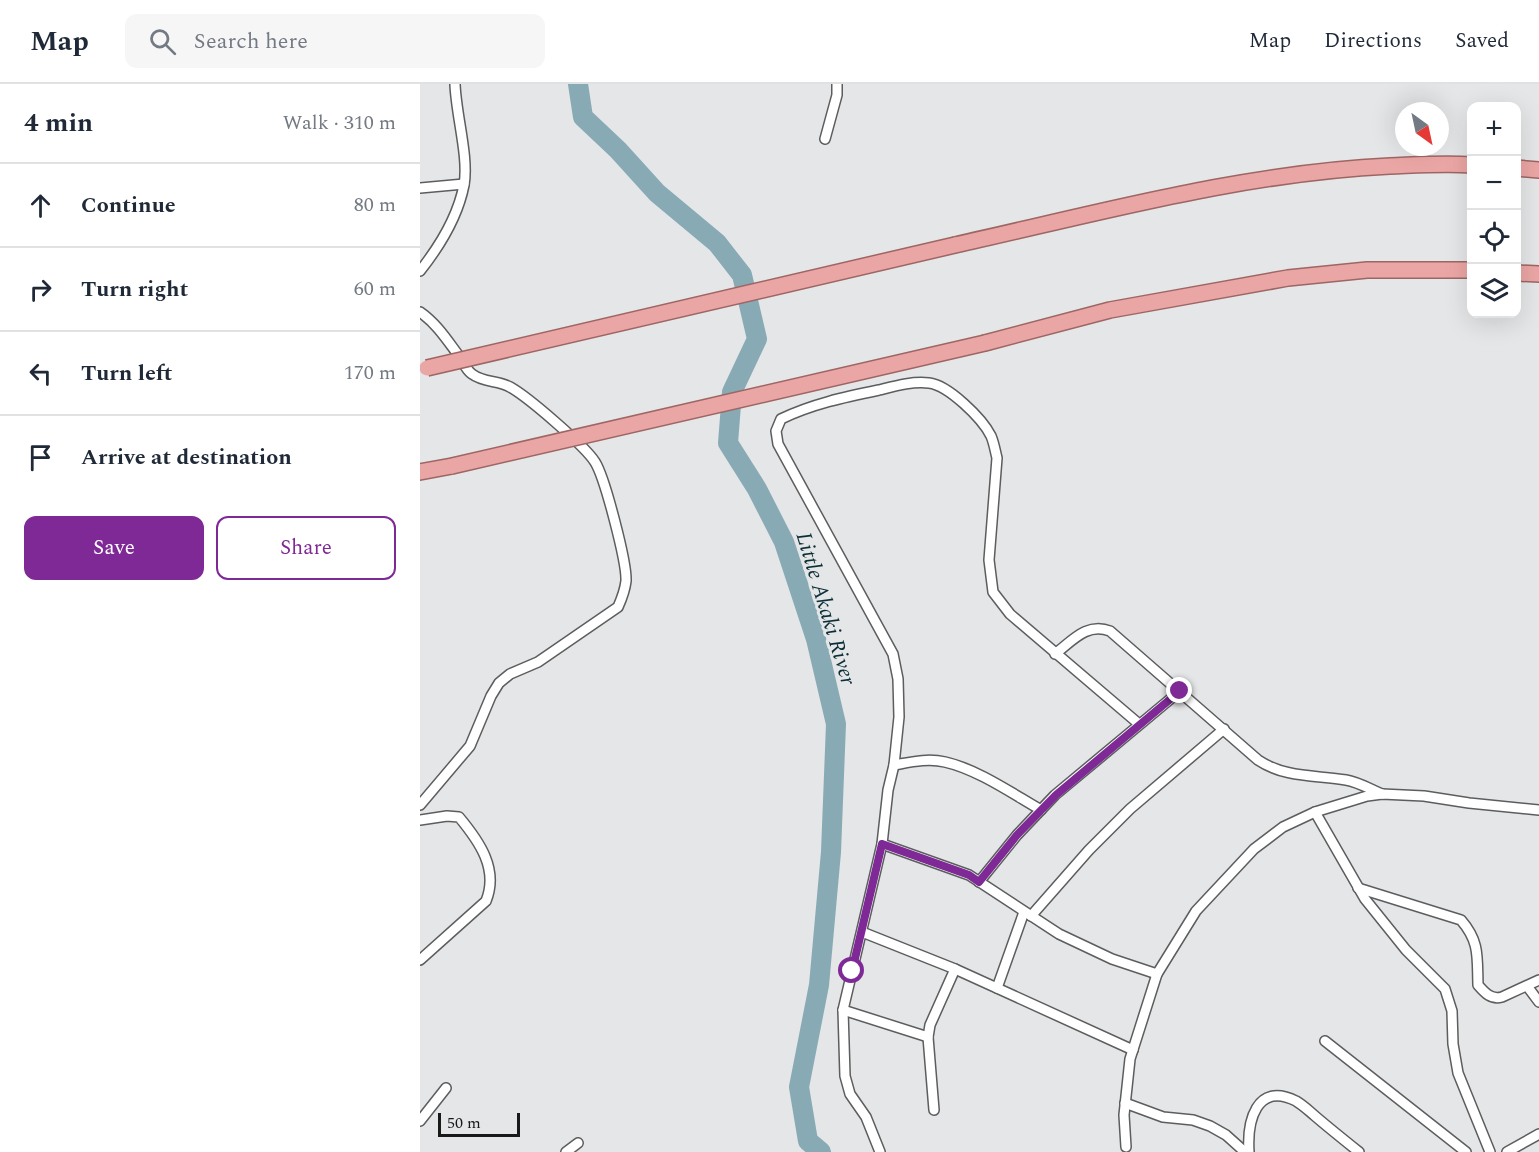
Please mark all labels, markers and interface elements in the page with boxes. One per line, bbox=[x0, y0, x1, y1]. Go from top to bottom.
search box bbox=[125, 14, 545, 68]
text: Map bbox=[30, 20, 89, 63]
icon: search bbox=[146, 25, 179, 58]
text: Search here bbox=[194, 25, 308, 58]
text: Map bbox=[1249, 25, 1291, 57]
text: Directions bbox=[1324, 25, 1422, 57]
text: Saved bbox=[1455, 25, 1509, 57]
north arrow bbox=[1395, 102, 1449, 156]
map controls bbox=[1467, 102, 1521, 318]
button: + bbox=[1467, 102, 1521, 156]
text: 4 min bbox=[24, 103, 93, 143]
text: Walk · 310 m bbox=[283, 108, 396, 138]
button: − bbox=[1467, 156, 1521, 210]
icon: ahead bbox=[24, 189, 57, 222]
text: Continue bbox=[81, 189, 176, 222]
text: 80 m bbox=[354, 190, 396, 220]
button: locate bbox=[1467, 210, 1521, 264]
button: layers bbox=[1467, 264, 1521, 318]
icon: right bbox=[24, 273, 57, 306]
text: Turn right bbox=[81, 273, 188, 306]
text: 60 m bbox=[354, 274, 396, 304]
icon: left bbox=[24, 357, 57, 390]
text: Turn left bbox=[81, 357, 173, 390]
text: 170 m bbox=[344, 358, 396, 388]
icon: arrive bbox=[24, 441, 57, 474]
text: Arrive at destination bbox=[81, 441, 292, 474]
button: Save bbox=[24, 516, 204, 580]
button: Share bbox=[216, 516, 396, 580]
water label: Little Akaki River bbox=[787, 528, 865, 690]
route end bbox=[1166, 677, 1192, 703]
route start bbox=[838, 957, 864, 983]
scale bar bbox=[438, 1110, 520, 1138]
text: 50 m bbox=[447, 1111, 481, 1135]

